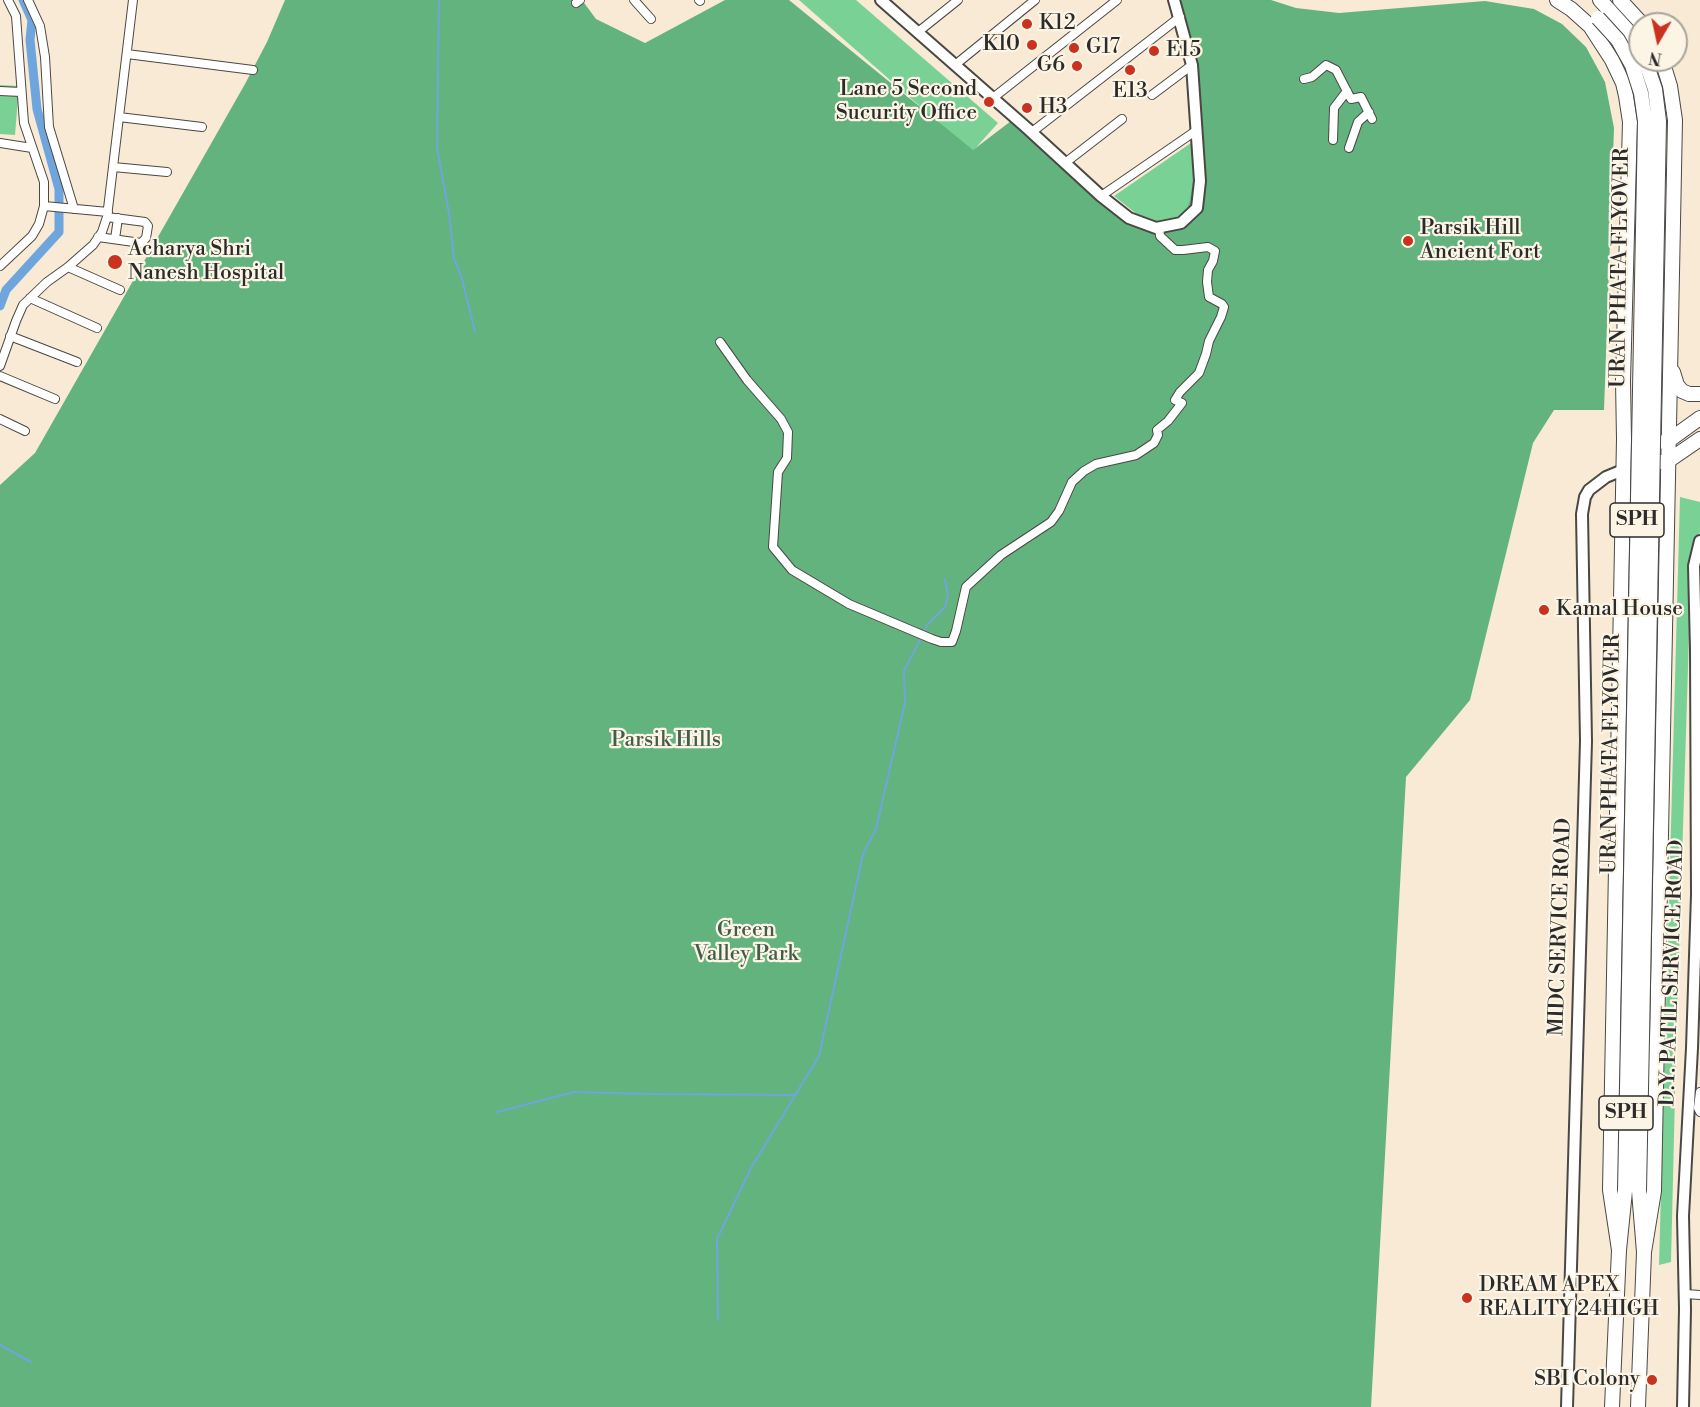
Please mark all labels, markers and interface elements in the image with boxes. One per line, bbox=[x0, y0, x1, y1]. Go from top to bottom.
place label: K12 bbox=[1039, 11, 1076, 37]
north arrow bbox=[1628, 12, 1688, 72]
marker: K12 bbox=[1020, 17, 1034, 31]
place label: K10 bbox=[982, 32, 1020, 58]
place label: G17 bbox=[1086, 35, 1120, 61]
marker: K10 bbox=[1025, 38, 1039, 52]
place label: E15 bbox=[1166, 38, 1201, 64]
marker: G17 bbox=[1067, 41, 1081, 55]
marker: E15 bbox=[1147, 44, 1161, 58]
text: N bbox=[1648, 47, 1663, 69]
place label: G6 bbox=[1037, 53, 1065, 79]
marker: G6 bbox=[1070, 59, 1084, 73]
marker: E13 bbox=[1123, 63, 1137, 77]
place label: Lane 5 Second Sucurity Office bbox=[836, 77, 977, 127]
place label: E13 bbox=[1112, 79, 1148, 105]
marker: Lane 5 Second Sucurity Office bbox=[982, 95, 996, 109]
place label: H3 bbox=[1039, 95, 1067, 121]
marker: H3 bbox=[1020, 101, 1034, 115]
street label: URAN PHATA FLYOVER bbox=[1606, 148, 1636, 388]
place label: Parsik Hill Ancient Fort bbox=[1420, 216, 1541, 266]
marker: Parsik Hill Ancient Fort bbox=[1401, 234, 1415, 248]
place label: Acharya Shri Nanesh Hospital bbox=[128, 237, 284, 287]
marker: Acharya Shri Nanesh Hospital bbox=[106, 253, 124, 271]
road number: SPH bbox=[1610, 503, 1664, 537]
place label: Kamal House bbox=[1556, 597, 1683, 623]
marker: Kamal House bbox=[1537, 603, 1551, 617]
street label: URAN PHATA FLYOVER bbox=[1597, 634, 1627, 874]
park label: Parsik Hills bbox=[611, 728, 721, 754]
street label: MIDC SERVICE ROAD bbox=[1545, 817, 1577, 1037]
street label: D.Y. PATIL SERVICE ROAD bbox=[1656, 839, 1690, 1107]
park label: Green Valley Park bbox=[693, 918, 799, 968]
road number: SPH bbox=[1599, 1096, 1653, 1130]
place label: DREAM APEX REALITY 24HIGH bbox=[1479, 1273, 1659, 1323]
marker: DREAM APEX REALITY 24HIGH bbox=[1460, 1291, 1474, 1305]
place label: SBI Colony bbox=[1534, 1367, 1640, 1393]
marker: SBI Colony bbox=[1645, 1373, 1659, 1387]

